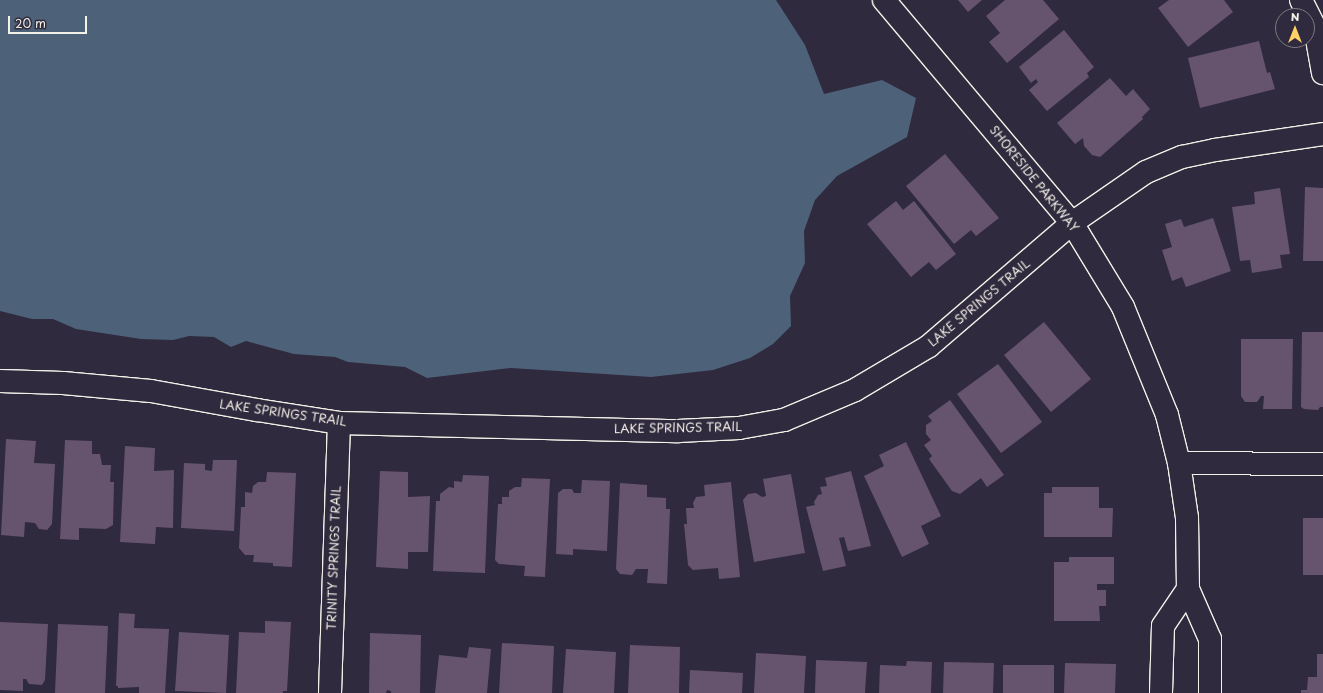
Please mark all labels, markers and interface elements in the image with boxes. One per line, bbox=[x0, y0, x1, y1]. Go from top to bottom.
scale bar bbox=[10, 8, 89, 34]
north arrow bbox=[1275, 8, 1315, 48]
text: N bbox=[1291, 8, 1299, 25]
text: 20 m bbox=[15, 14, 46, 32]
street label: SHORESIDE PARKWAY bbox=[987, 123, 1081, 235]
street label: LAKE SPRINGS TRAIL bbox=[925, 256, 1033, 350]
street label: LAKE SPRINGS TRAIL bbox=[218, 397, 348, 429]
street label: LAKE SPRINGS TRAIL bbox=[613, 420, 743, 436]
street label: TRINITY SPRINGS TRAIL bbox=[324, 485, 344, 631]

